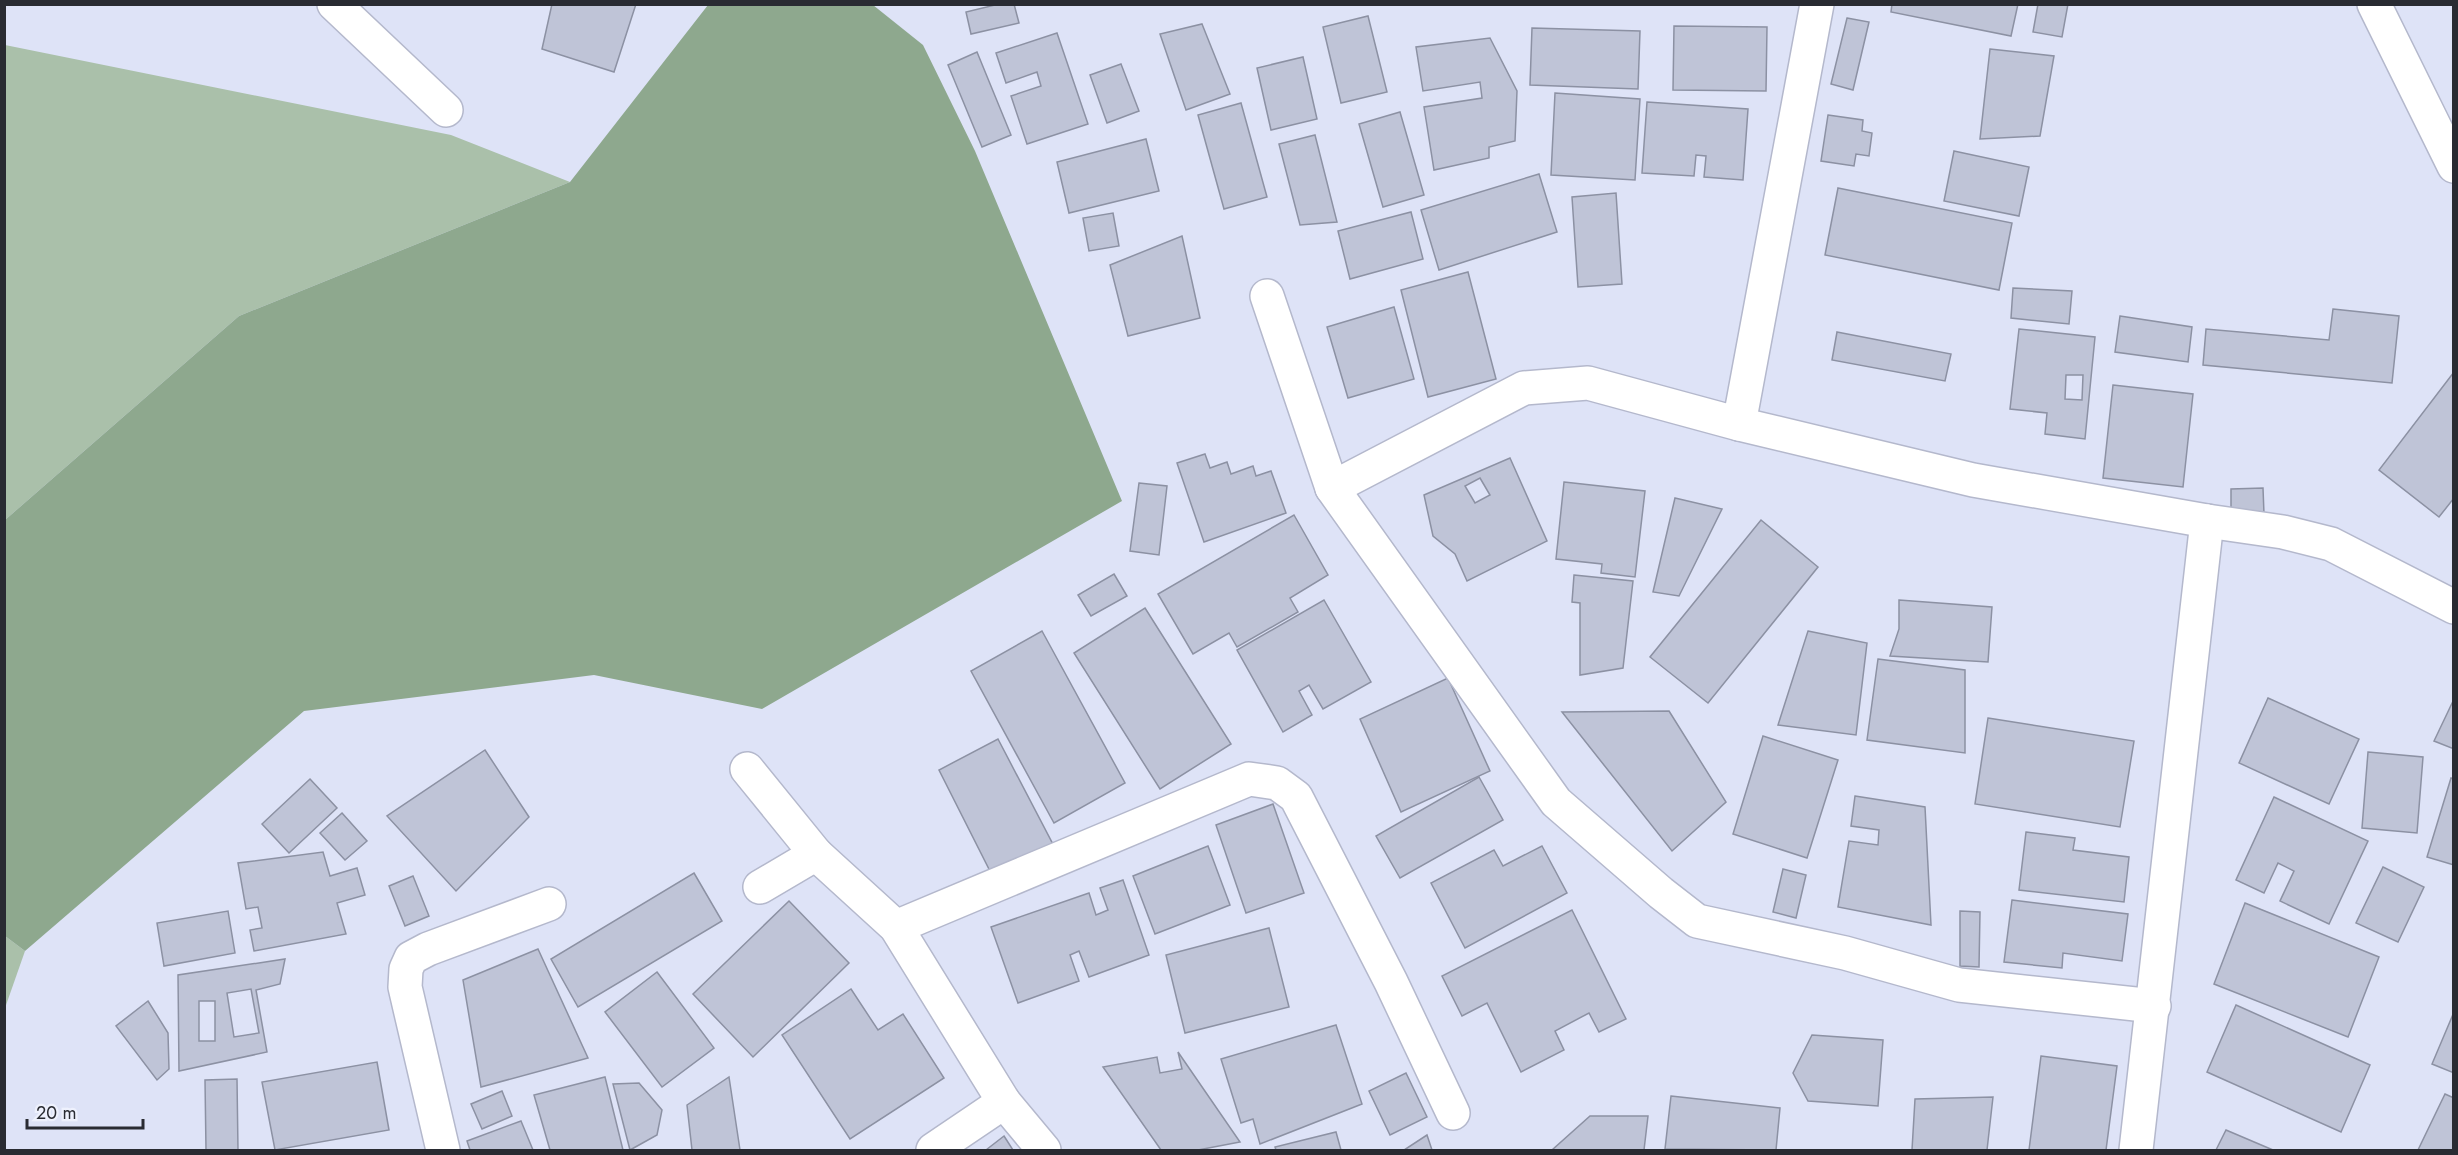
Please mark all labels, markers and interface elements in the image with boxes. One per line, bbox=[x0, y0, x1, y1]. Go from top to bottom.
scale bar bbox=[27, 1092, 142, 1130]
text: 20 m bbox=[36, 1100, 76, 1126]

